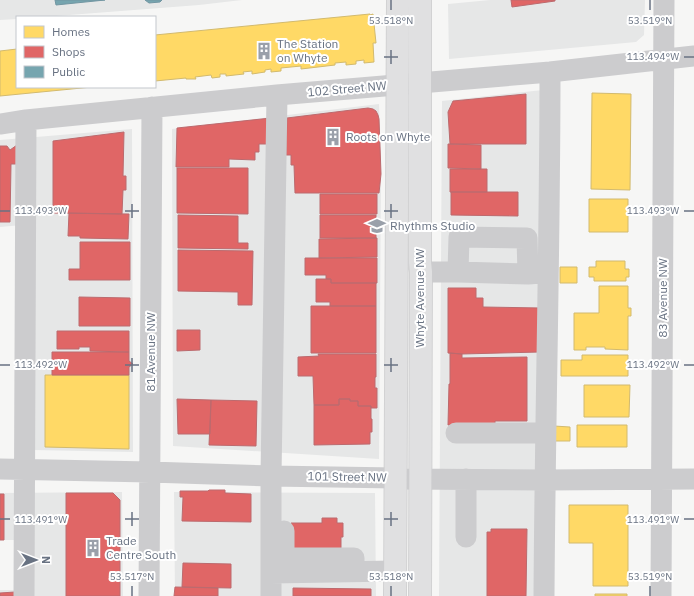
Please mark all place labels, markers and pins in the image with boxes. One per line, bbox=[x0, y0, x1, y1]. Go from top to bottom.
place label: The Station on Whyte bbox=[277, 36, 338, 65]
building icon: The Station on Whyte bbox=[254, 41, 274, 61]
building icon: Roots on Whyte bbox=[323, 127, 343, 147]
place label: Roots on Whyte bbox=[346, 129, 431, 144]
school or university icon: Rhythms Studio bbox=[367, 216, 387, 236]
place label: Rhythms Studio bbox=[390, 218, 476, 233]
place label: Trade Centre South bbox=[106, 533, 176, 562]
building icon: Trade Centre South bbox=[83, 538, 103, 558]

